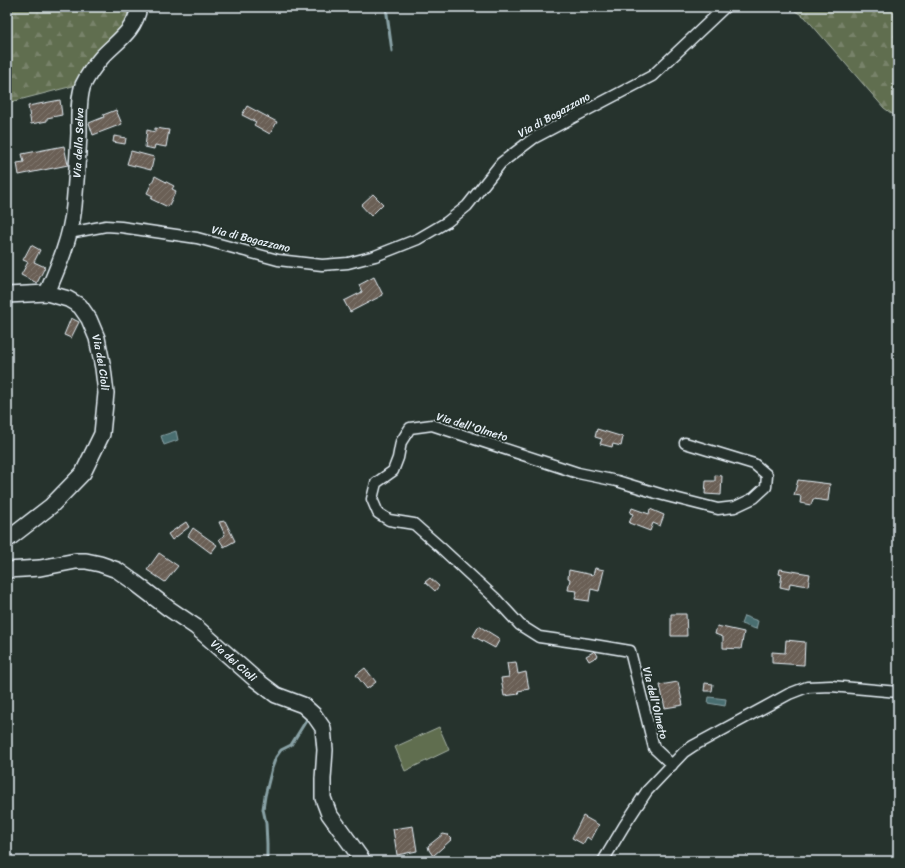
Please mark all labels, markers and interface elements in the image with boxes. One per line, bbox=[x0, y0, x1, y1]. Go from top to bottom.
street label: Via di Bagazzano bbox=[514, 87, 594, 143]
street label: Via della Selva bbox=[67, 107, 89, 178]
street label: Via di Bagazzano bbox=[210, 220, 293, 258]
street label: Via dei Cioli bbox=[87, 331, 115, 392]
street label: Via dell'Olmeto bbox=[434, 407, 510, 447]
street label: Via dei Cioli bbox=[206, 635, 262, 687]
street label: Via dell'Olmeto bbox=[637, 665, 673, 742]

